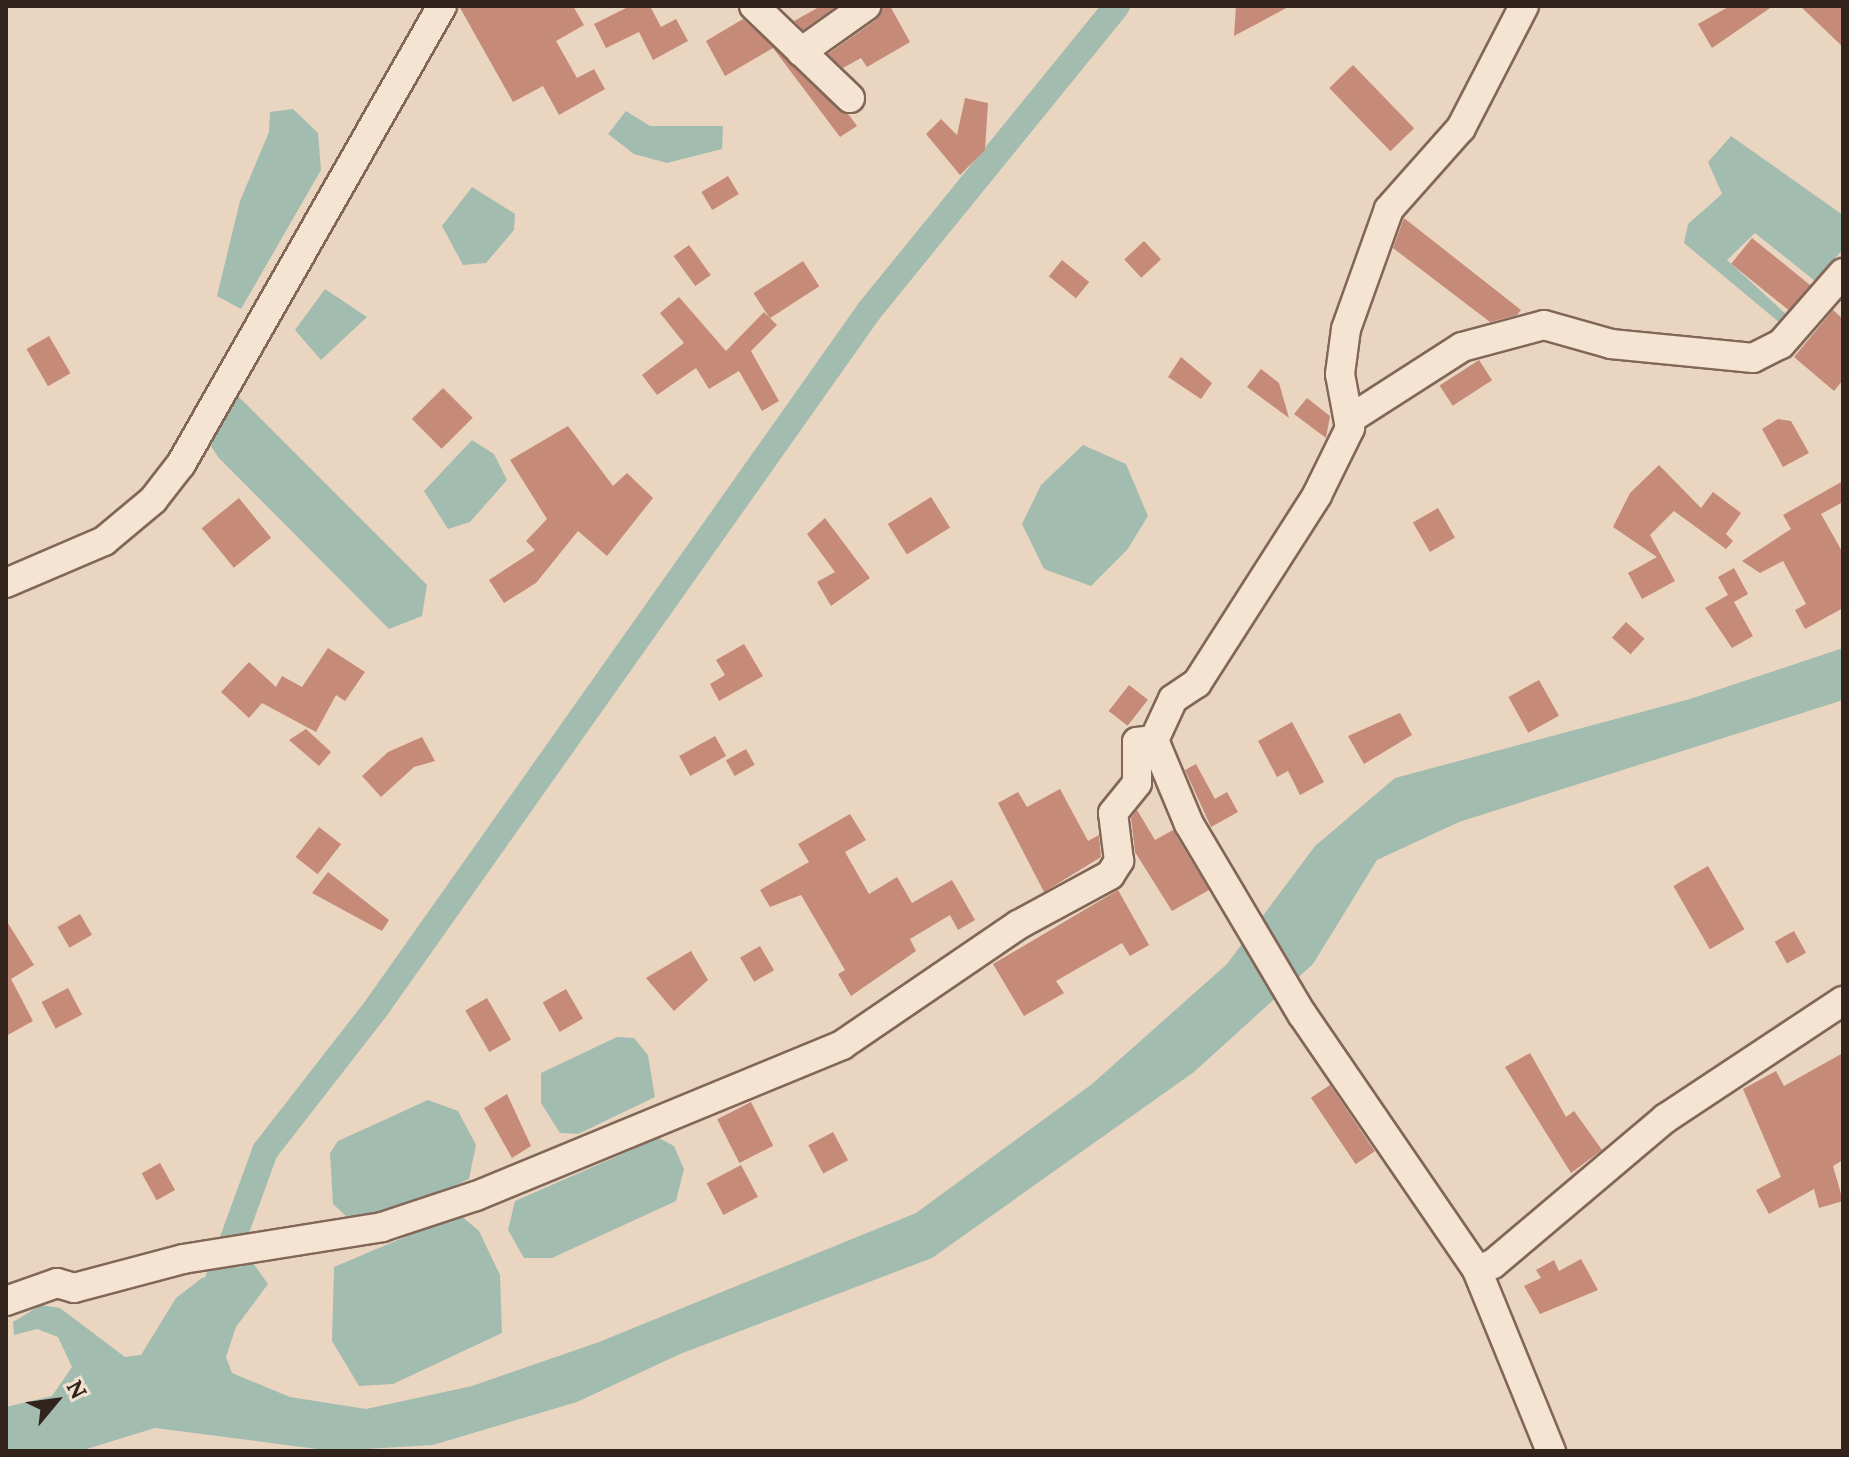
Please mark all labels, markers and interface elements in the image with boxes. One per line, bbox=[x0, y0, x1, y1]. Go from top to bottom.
north arrow bbox=[16, 1361, 96, 1441]
text: N bbox=[61, 1375, 93, 1404]

